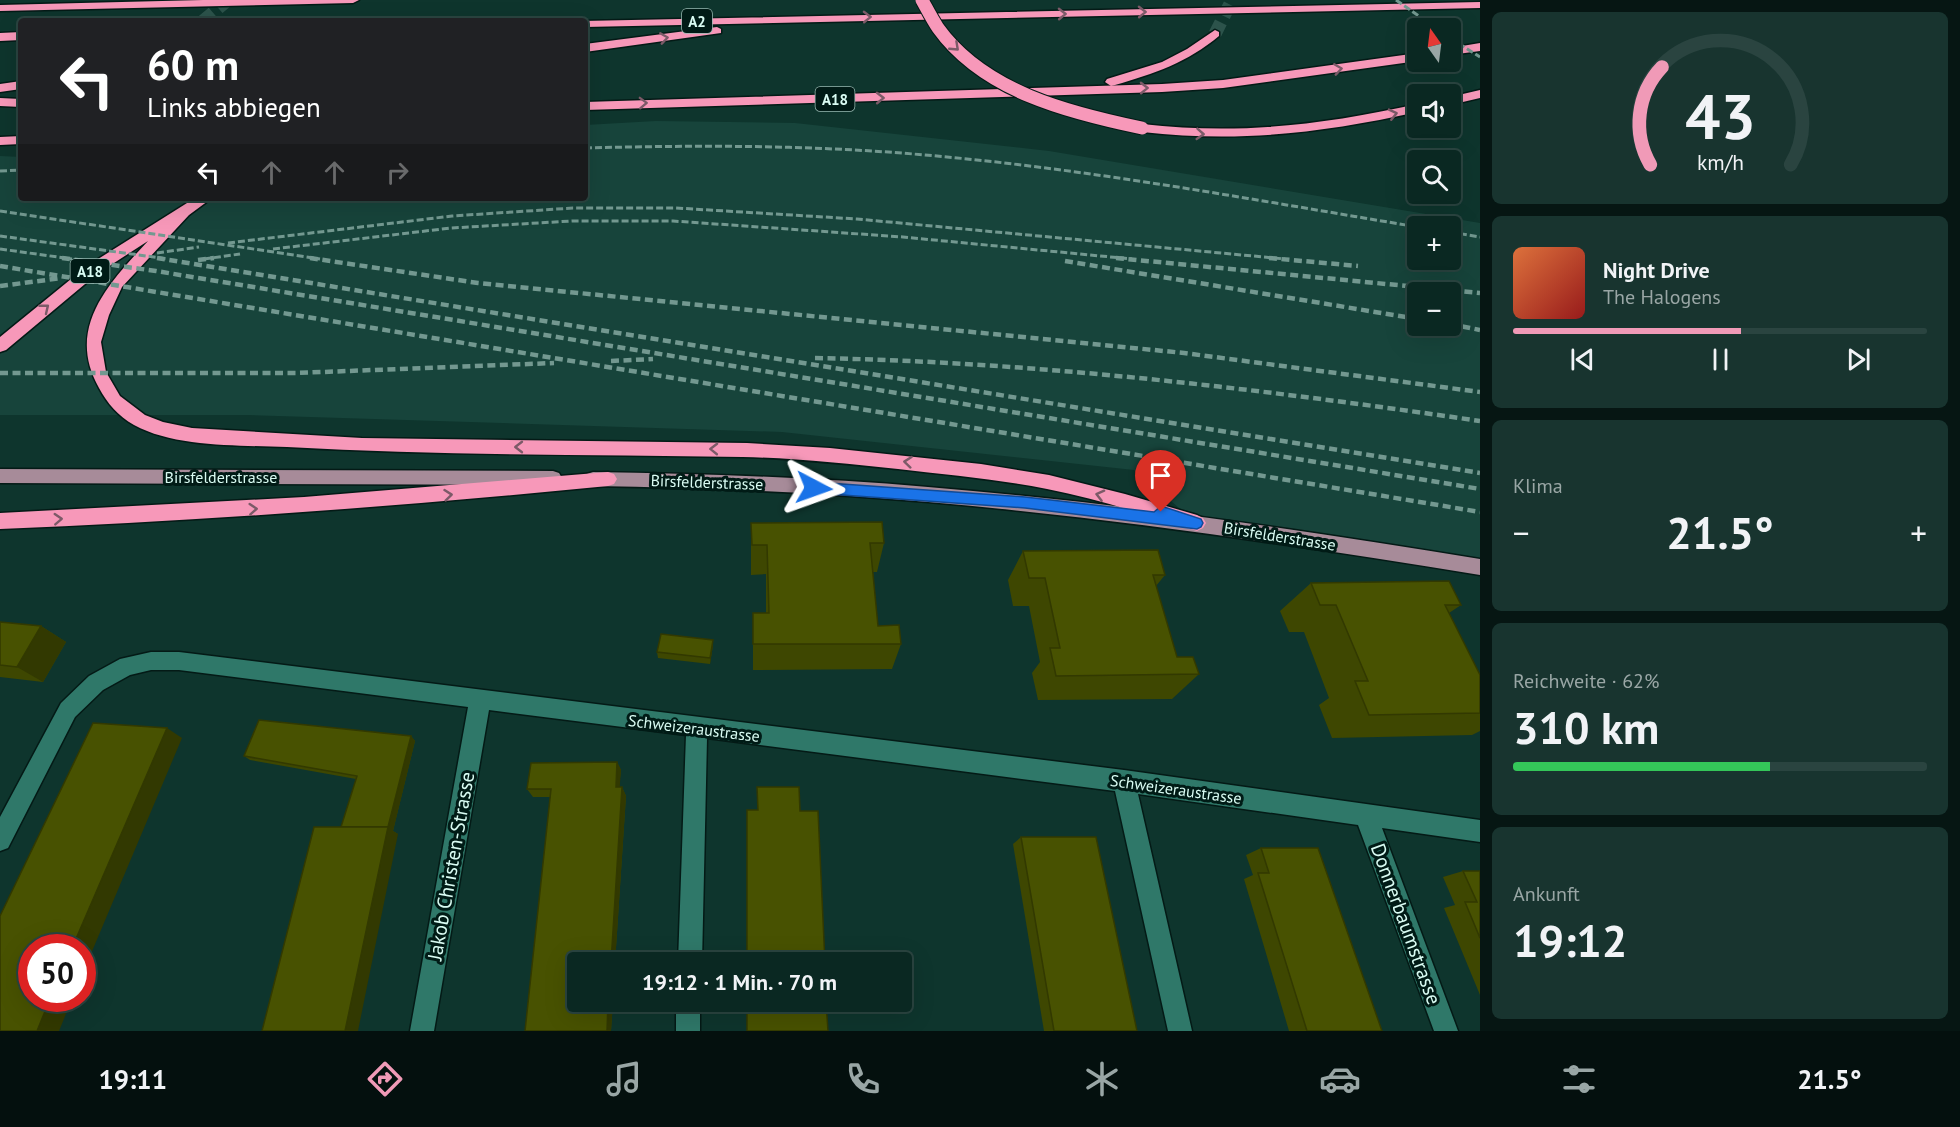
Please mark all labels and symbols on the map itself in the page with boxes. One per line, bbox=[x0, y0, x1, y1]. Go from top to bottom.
one-way arrow bbox=[1138, 6, 1147, 18]
one-way arrow bbox=[1058, 7, 1067, 20]
road number: A2 bbox=[682, 9, 712, 33]
one-way arrow bbox=[863, 11, 872, 23]
north arrow bbox=[1407, 18, 1461, 72]
one-way arrow bbox=[659, 32, 668, 44]
one-way arrow bbox=[948, 40, 959, 51]
one-way arrow bbox=[1333, 64, 1343, 76]
one-way arrow bbox=[1140, 82, 1149, 94]
road number: A18 bbox=[816, 87, 854, 111]
one-way arrow bbox=[876, 92, 885, 104]
one-way arrow bbox=[639, 97, 648, 110]
one-way arrow bbox=[1388, 108, 1398, 121]
one-way arrow bbox=[1195, 127, 1204, 140]
road number: A18 bbox=[70, 259, 110, 283]
one-way arrow bbox=[38, 304, 49, 315]
one-way arrow bbox=[514, 441, 523, 453]
one-way arrow bbox=[709, 443, 718, 456]
pin bbox=[1135, 450, 1186, 512]
position arrow bbox=[782, 456, 846, 520]
one-way arrow bbox=[903, 456, 913, 469]
street label: Birsfelderstrasse bbox=[165, 467, 277, 487]
street label: Birsfelderstrasse bbox=[650, 470, 764, 494]
one-way arrow bbox=[443, 489, 452, 502]
one-way arrow bbox=[1095, 489, 1105, 502]
one-way arrow bbox=[249, 502, 258, 515]
one-way arrow bbox=[54, 512, 63, 525]
street label: Birsfelderstrasse bbox=[1223, 517, 1337, 555]
street label: Schweizeraustrasse bbox=[627, 710, 761, 746]
street label: Jakob Christen-Strasse bbox=[421, 770, 480, 963]
street label: Schweizeraustrasse bbox=[1109, 770, 1243, 808]
street label: Donnerbaumstrasse bbox=[1365, 840, 1447, 1008]
speed limit sign: 50 bbox=[18, 934, 96, 1012]

